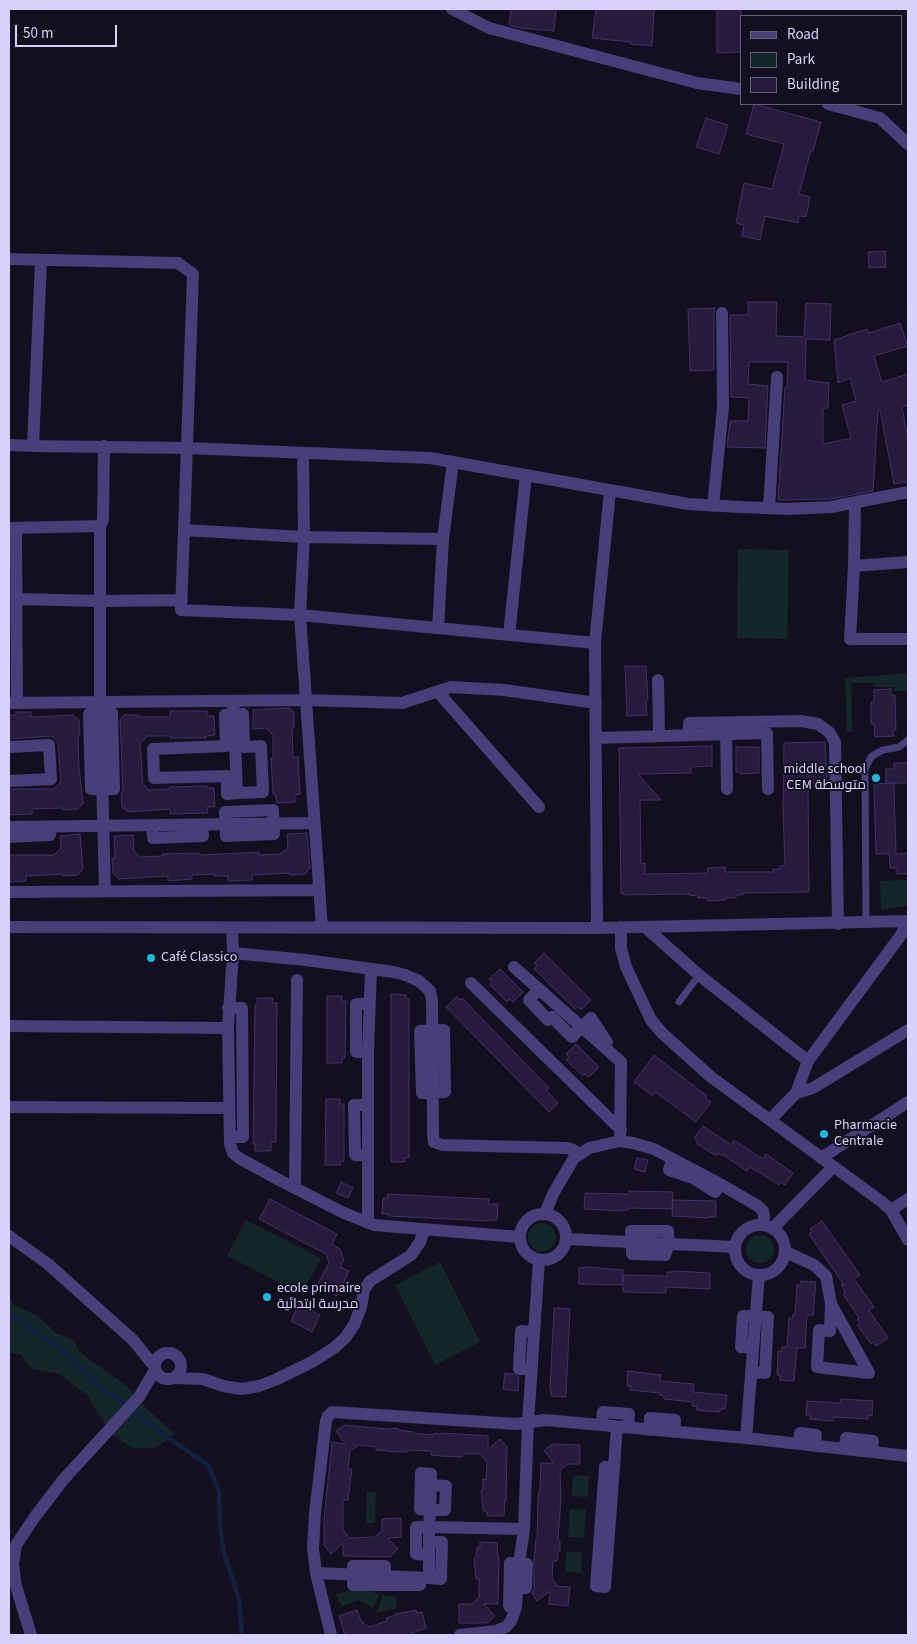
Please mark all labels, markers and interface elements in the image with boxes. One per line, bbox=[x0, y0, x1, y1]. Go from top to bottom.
scale bar bbox=[18, 15, 120, 47]
legend bbox=[740, 15, 902, 105]
text: 50 m bbox=[23, 23, 53, 44]
text: Road bbox=[787, 24, 819, 45]
text: Park bbox=[787, 49, 815, 70]
text: Building bbox=[787, 74, 839, 95]
place label: middle school CEM متوسطة bbox=[783, 762, 866, 794]
marker: middle school CEM متوسطة bbox=[870, 772, 882, 784]
place label: Café Classico bbox=[161, 950, 237, 966]
marker: Café Classico bbox=[145, 952, 157, 964]
place label: Pharmacie Centrale bbox=[834, 1118, 897, 1150]
marker: Pharmacie Centrale bbox=[818, 1128, 830, 1140]
place label: ecole primaire مدرسة ابتدائية bbox=[277, 1281, 361, 1314]
marker: ecole primaire مدرسة ابتدائية bbox=[261, 1291, 273, 1303]

